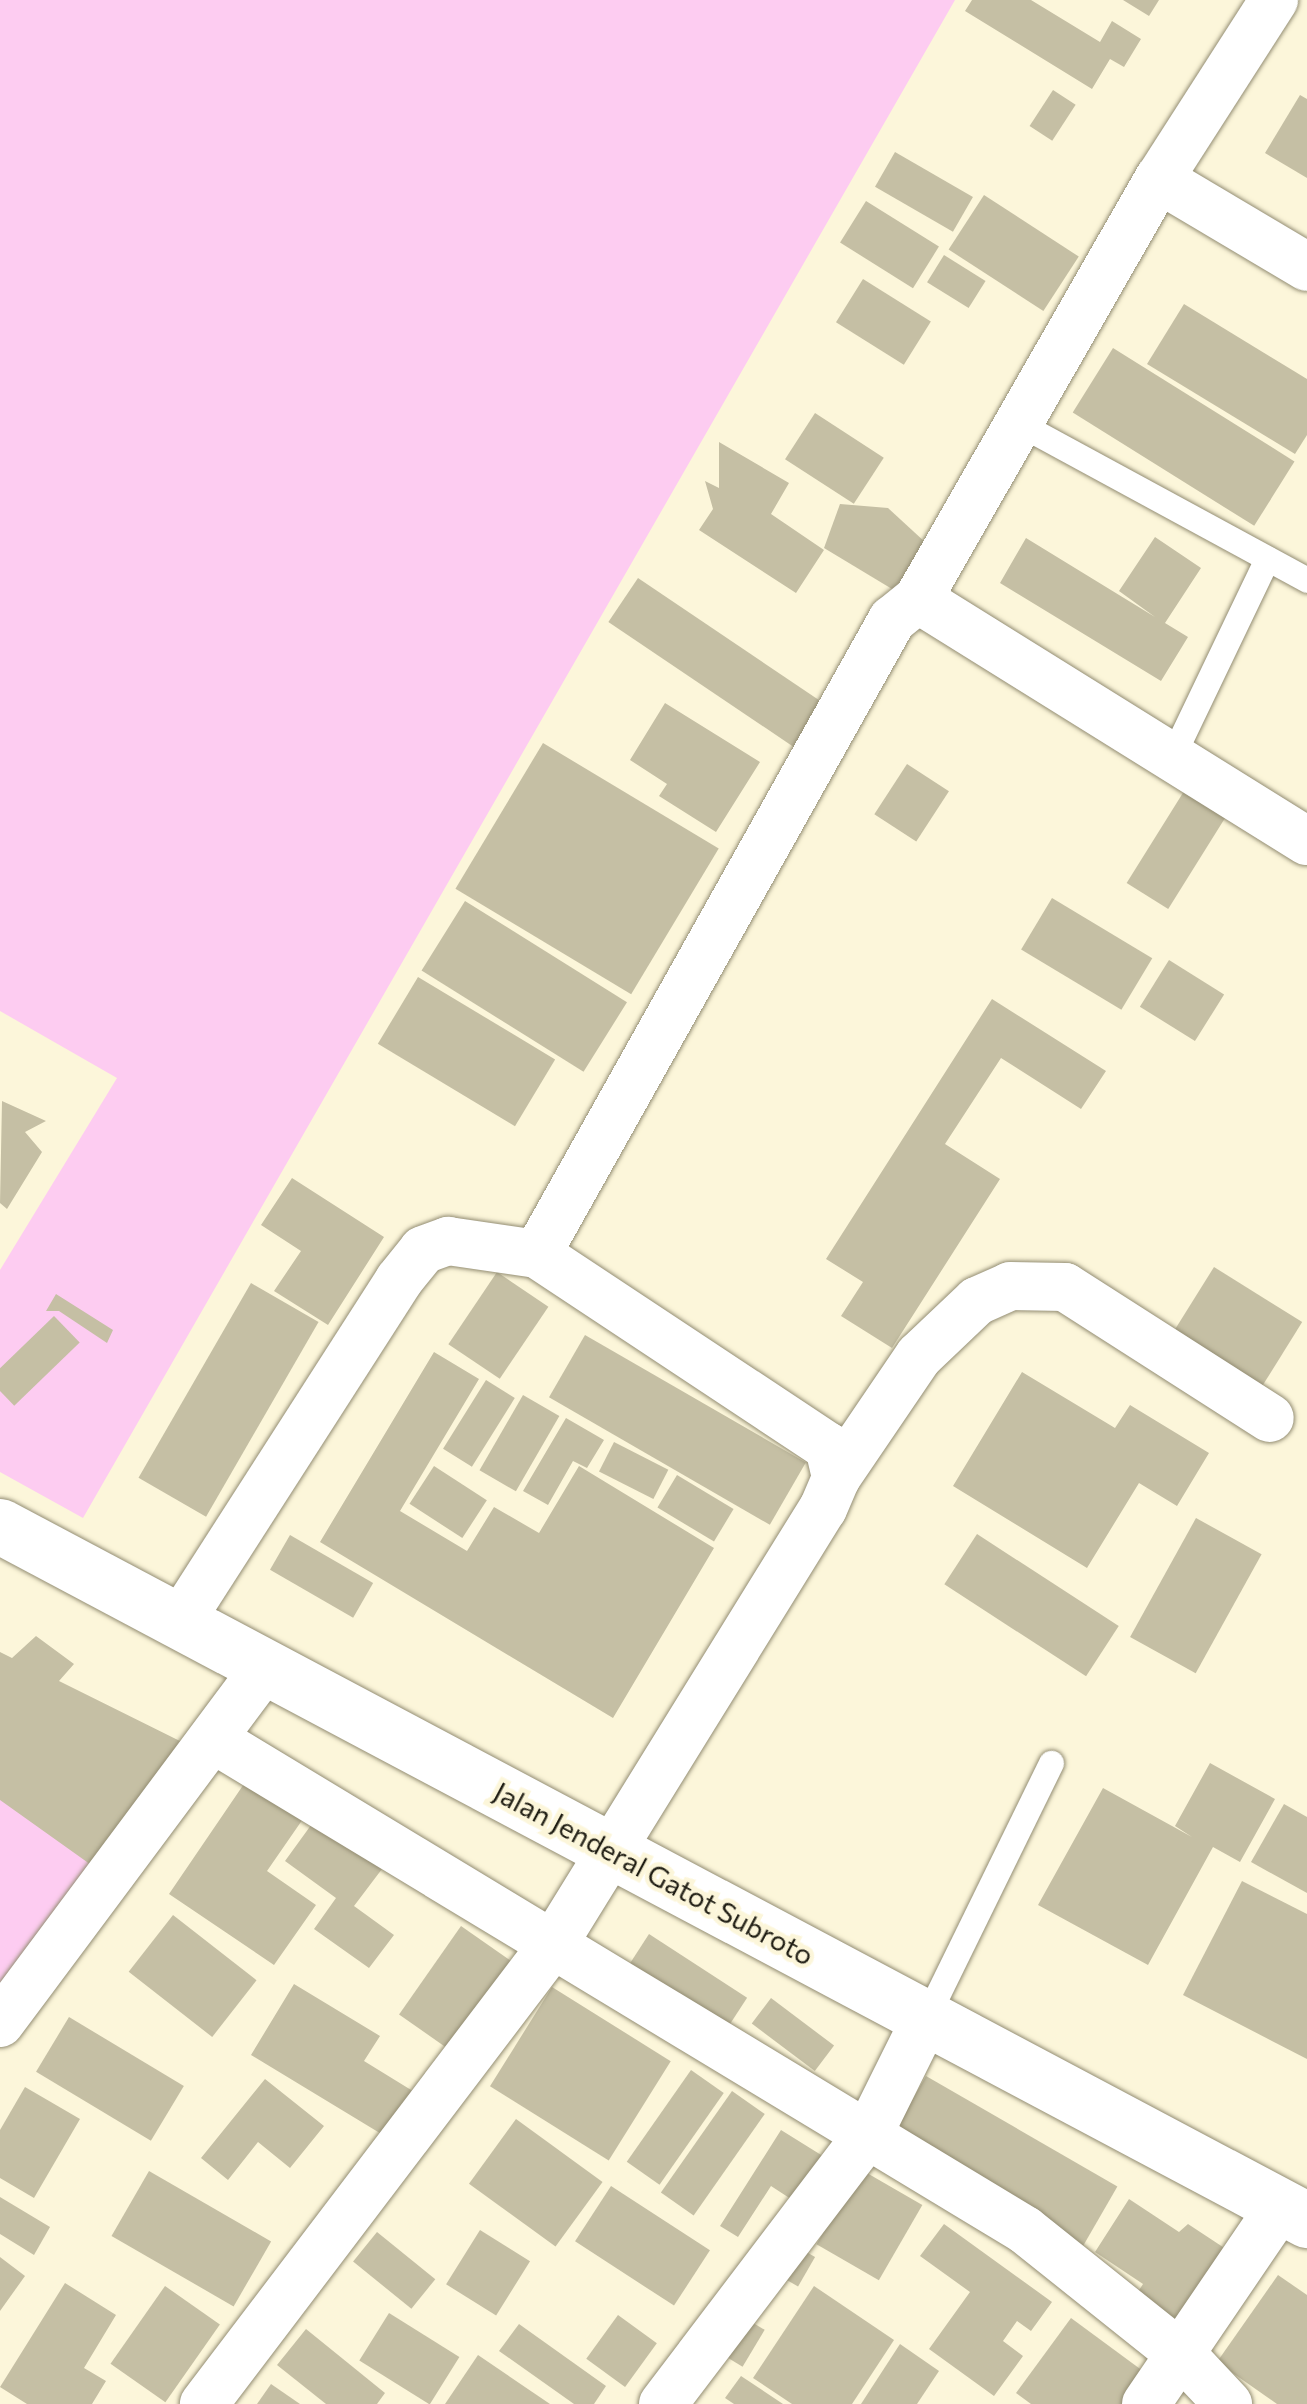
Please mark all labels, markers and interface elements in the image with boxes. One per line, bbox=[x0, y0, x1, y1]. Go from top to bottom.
street label: Jalan Jenderal Gatot Subroto bbox=[488, 1774, 820, 1972]

